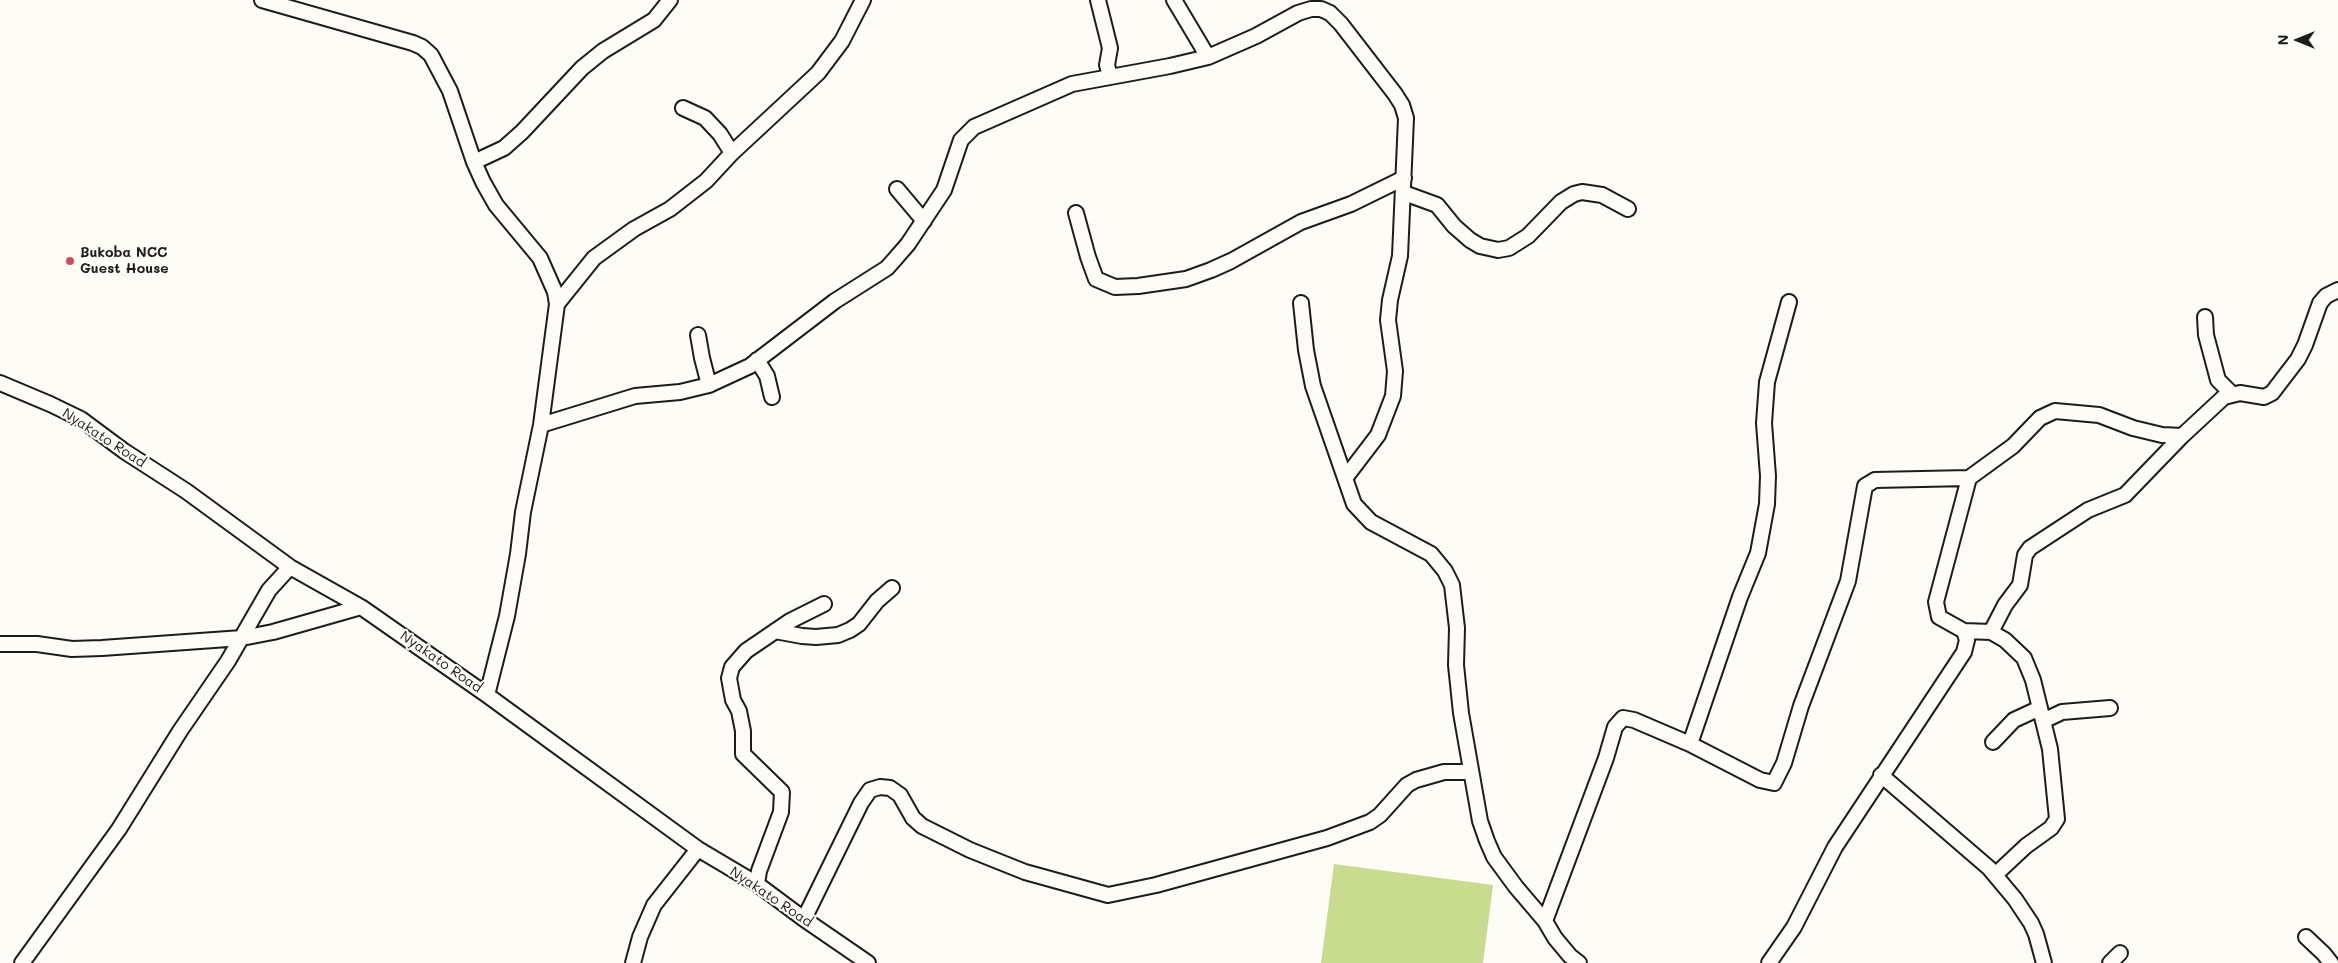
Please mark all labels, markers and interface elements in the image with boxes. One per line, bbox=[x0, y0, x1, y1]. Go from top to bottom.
north arrow bbox=[2273, 15, 2323, 65]
text: N bbox=[2273, 35, 2292, 45]
place label: Bukoba NCC Guest House bbox=[80, 245, 169, 278]
marker: Bukoba NCC Guest House bbox=[64, 255, 76, 267]
street label: Nyakato Road bbox=[59, 405, 149, 471]
street label: Nyakato Road bbox=[397, 627, 485, 697]
street label: Nyakato Road bbox=[726, 863, 816, 931]

